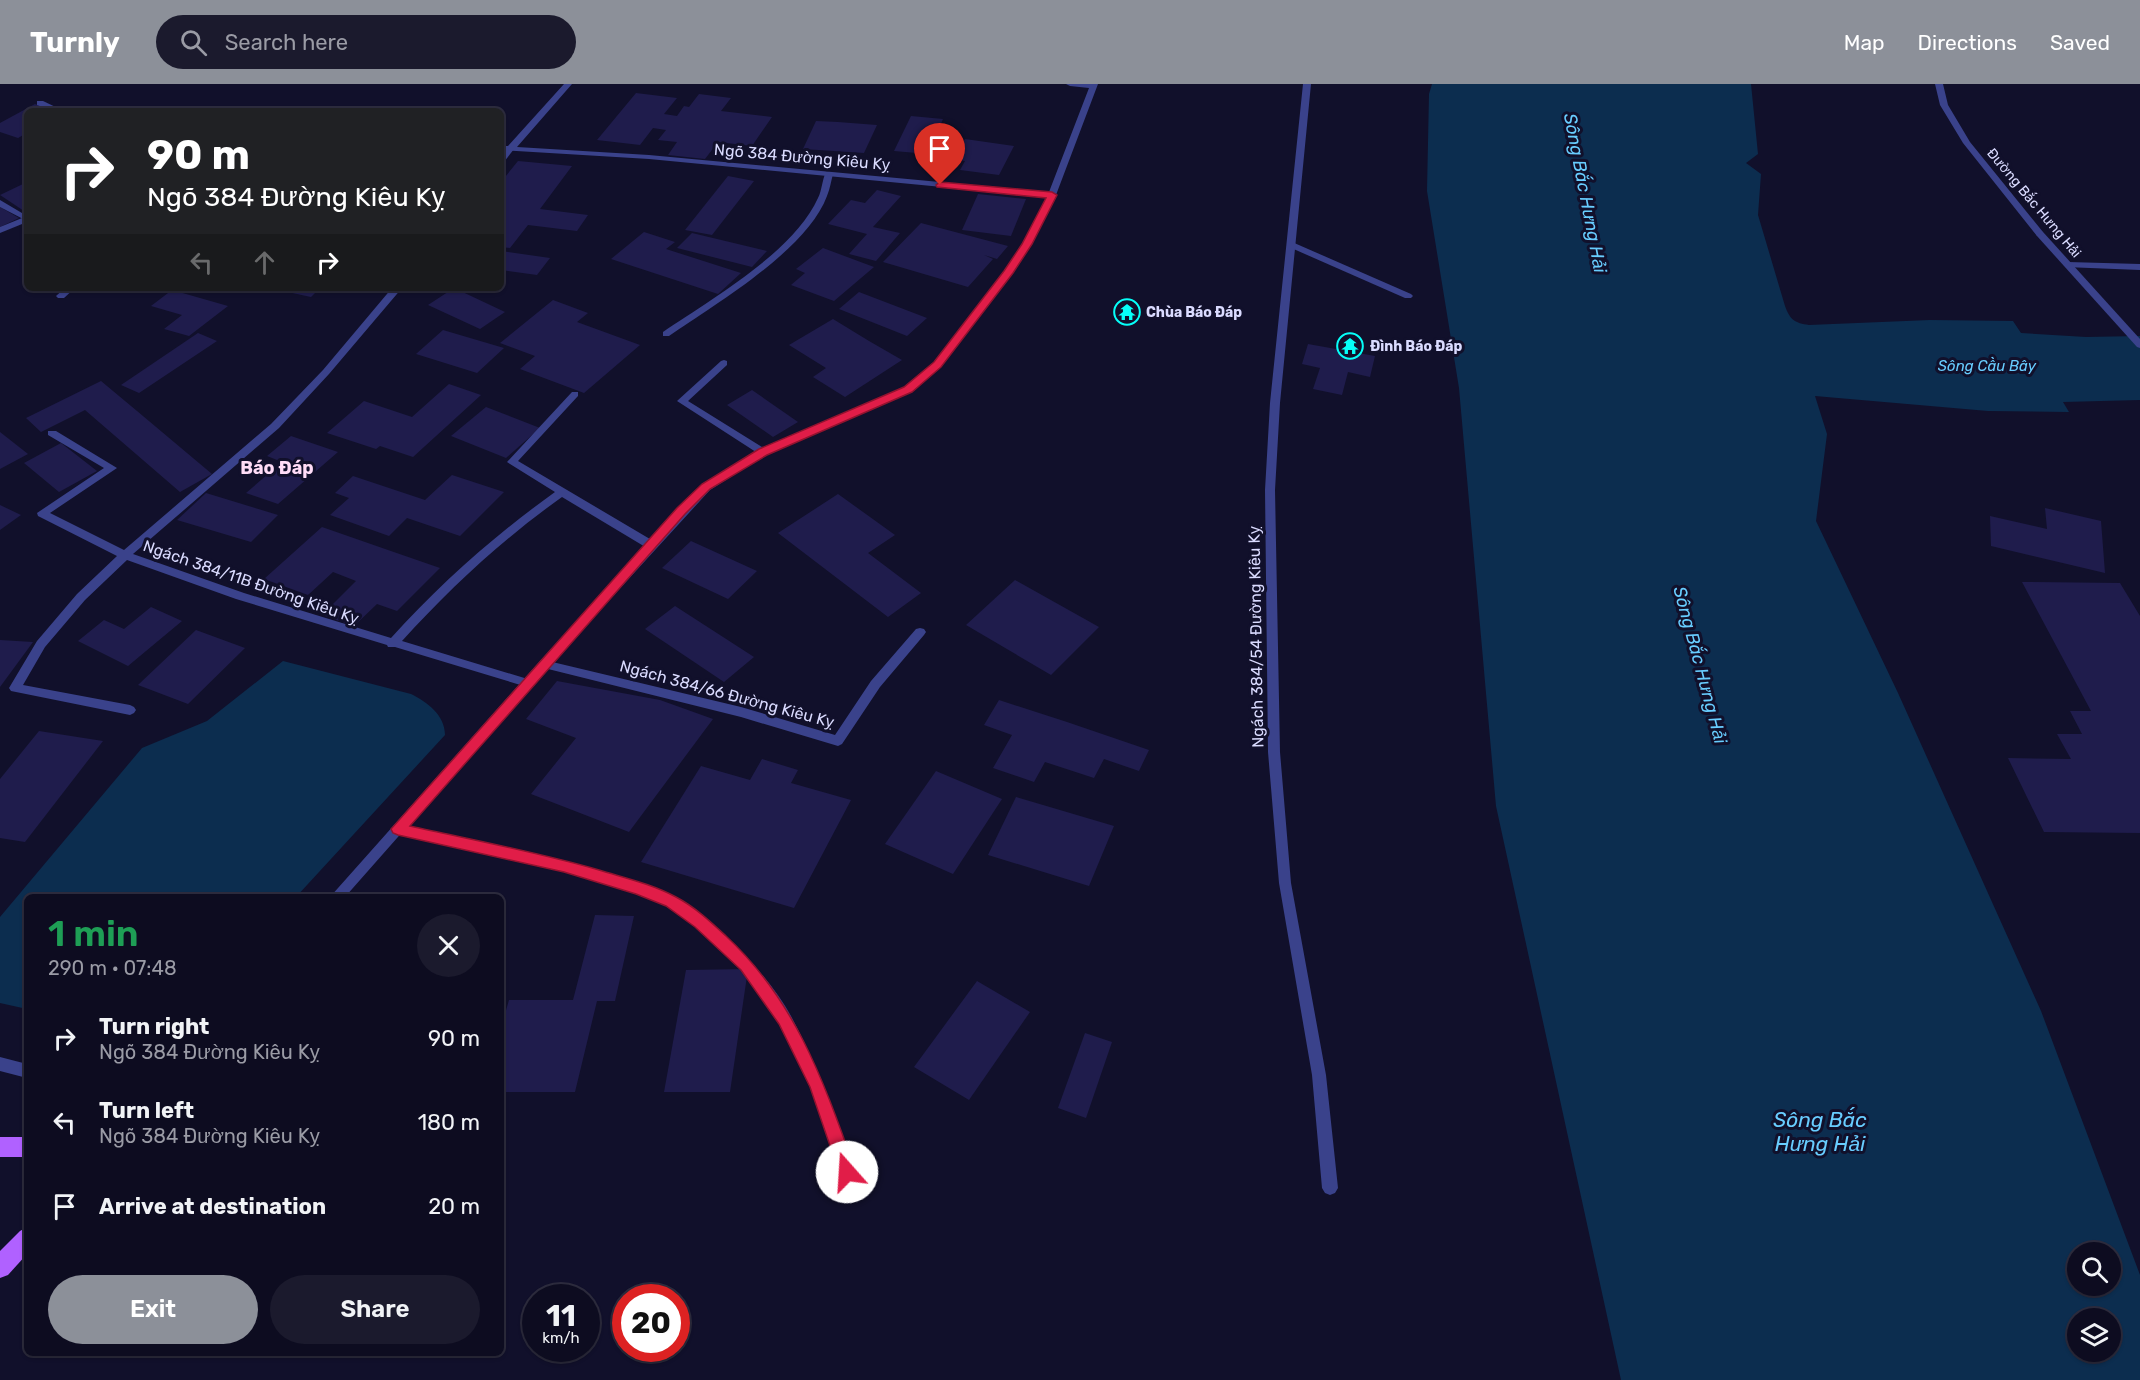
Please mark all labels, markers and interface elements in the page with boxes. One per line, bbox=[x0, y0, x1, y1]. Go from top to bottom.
search box bbox=[156, 15, 576, 69]
text: Turnly bbox=[30, 26, 120, 59]
icon: search bbox=[177, 26, 210, 59]
text: Search here bbox=[225, 29, 348, 56]
text: Map bbox=[1844, 30, 1885, 55]
text: Directions bbox=[1918, 30, 2017, 55]
text: Saved bbox=[2050, 30, 2110, 55]
water label: Sông Bắc Hưng Hải bbox=[1559, 111, 1612, 275]
pin bbox=[914, 123, 965, 185]
text: 90 m bbox=[147, 130, 250, 180]
icon: right bbox=[48, 132, 126, 210]
icon: arrive bbox=[923, 132, 956, 165]
street label: Ngõ 384 Đường Kiêu Kỵ bbox=[713, 140, 891, 174]
street label: Đường Bắc Hưng Hải bbox=[1983, 144, 2086, 261]
text: Ngõ 384 Đường Kiêu Kỵ bbox=[147, 181, 445, 213]
icon: left bbox=[185, 246, 218, 279]
icon: ahead bbox=[248, 246, 281, 279]
icon: right bbox=[311, 246, 344, 279]
temple icon: Chùa Báo Đáp bbox=[1112, 297, 1142, 327]
place label: Chùa Báo Đáp bbox=[1146, 304, 1242, 321]
temple icon: Đình Báo Đáp bbox=[1335, 331, 1365, 361]
place label: Đình Báo Đáp bbox=[1370, 338, 1463, 355]
water label: Sông Cầu Bây bbox=[1938, 357, 2037, 375]
district label: Báo Đáp bbox=[240, 457, 314, 479]
street label: Ngách 384/54 Đường Kiêu Kỵ bbox=[1245, 526, 1267, 748]
street label: Ngách 384/11B Đường Kiêu Kỵ bbox=[141, 536, 361, 628]
water label: Sông Bắc Hưng Hải bbox=[1668, 584, 1733, 747]
street label: Ngách 384/66 Đường Kiêu Kỵ bbox=[618, 656, 836, 732]
text: 1 min bbox=[48, 912, 139, 955]
button: close bbox=[417, 914, 480, 977]
text: 290 m · 07:48 bbox=[48, 956, 177, 980]
text: Turn right bbox=[99, 1013, 209, 1040]
icon: right bbox=[48, 1022, 81, 1055]
text: 90 m bbox=[428, 1025, 480, 1052]
text: Ngõ 384 Đường Kiêu Kỵ bbox=[99, 1040, 320, 1064]
text: Turn left bbox=[99, 1097, 194, 1124]
icon: left bbox=[48, 1106, 81, 1139]
water label: Sông Bắc Hưng Hải bbox=[1773, 1107, 1867, 1156]
text: 180 m bbox=[418, 1109, 480, 1136]
text: Ngõ 384 Đường Kiêu Kỵ bbox=[99, 1124, 320, 1148]
position arrow bbox=[815, 1140, 879, 1204]
icon: arrive bbox=[48, 1190, 81, 1223]
text: Arrive at destination bbox=[99, 1193, 326, 1220]
text: 20 m bbox=[428, 1193, 480, 1220]
map controls bbox=[2067, 1242, 2121, 1362]
button: search bbox=[2067, 1242, 2121, 1296]
button: Exit bbox=[48, 1275, 258, 1344]
button: Share bbox=[270, 1275, 480, 1344]
speed limit sign: 20 bbox=[612, 1284, 690, 1362]
text: 11 bbox=[546, 1298, 576, 1334]
button: layers bbox=[2067, 1308, 2121, 1362]
text: km/h bbox=[542, 1329, 580, 1347]

